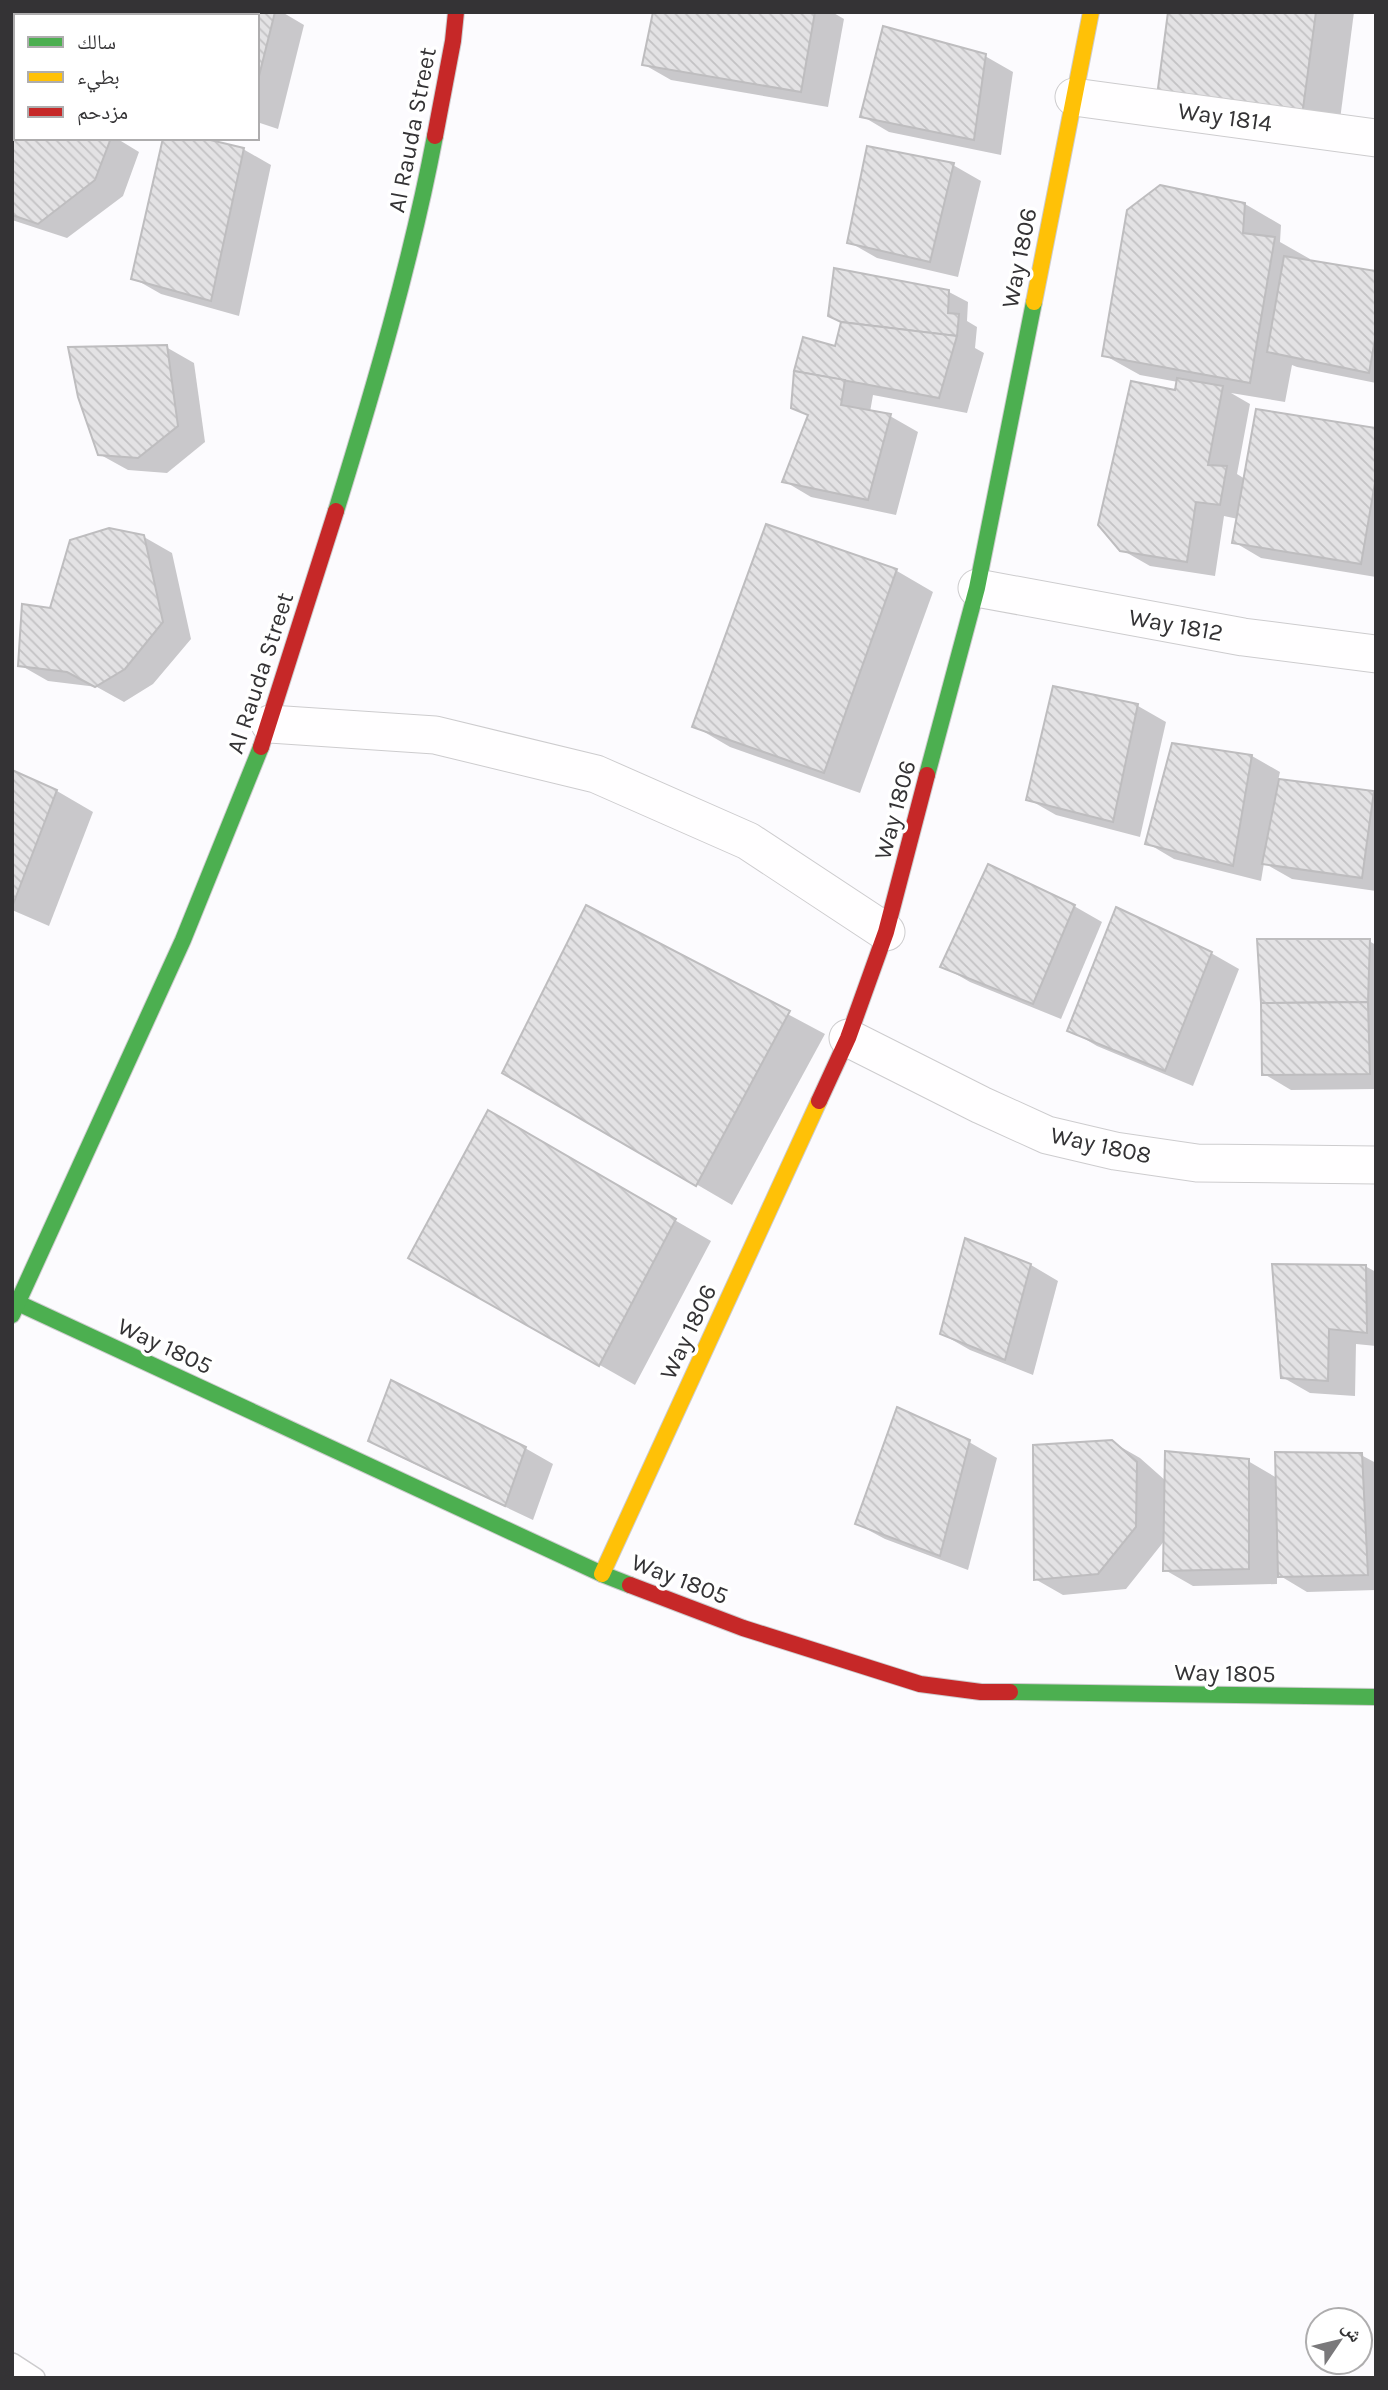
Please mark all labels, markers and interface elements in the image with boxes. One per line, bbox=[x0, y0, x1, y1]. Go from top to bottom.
legend bbox=[14, 14, 259, 140]
text: سالك bbox=[77, 30, 116, 54]
street label: Al Rauda Street bbox=[382, 45, 442, 215]
text: بطيء bbox=[77, 65, 120, 93]
street label: Way 1814 bbox=[1176, 97, 1274, 137]
text: مزدحم bbox=[77, 100, 128, 126]
street label: Way 1806 bbox=[996, 206, 1042, 310]
street label: Al Rauda Street bbox=[221, 589, 299, 757]
street label: Way 1812 bbox=[1127, 603, 1225, 647]
street label: Way 1806 bbox=[868, 757, 922, 863]
street label: Way 1808 bbox=[1048, 1121, 1154, 1169]
street label: Way 1806 bbox=[654, 1280, 722, 1384]
street label: Way 1805 bbox=[113, 1312, 217, 1380]
street label: Way 1805 bbox=[628, 1548, 732, 1610]
street label: Way 1805 bbox=[1174, 1658, 1276, 1688]
north arrow bbox=[1304, 2306, 1374, 2376]
text: ش bbox=[1337, 2317, 1367, 2346]

